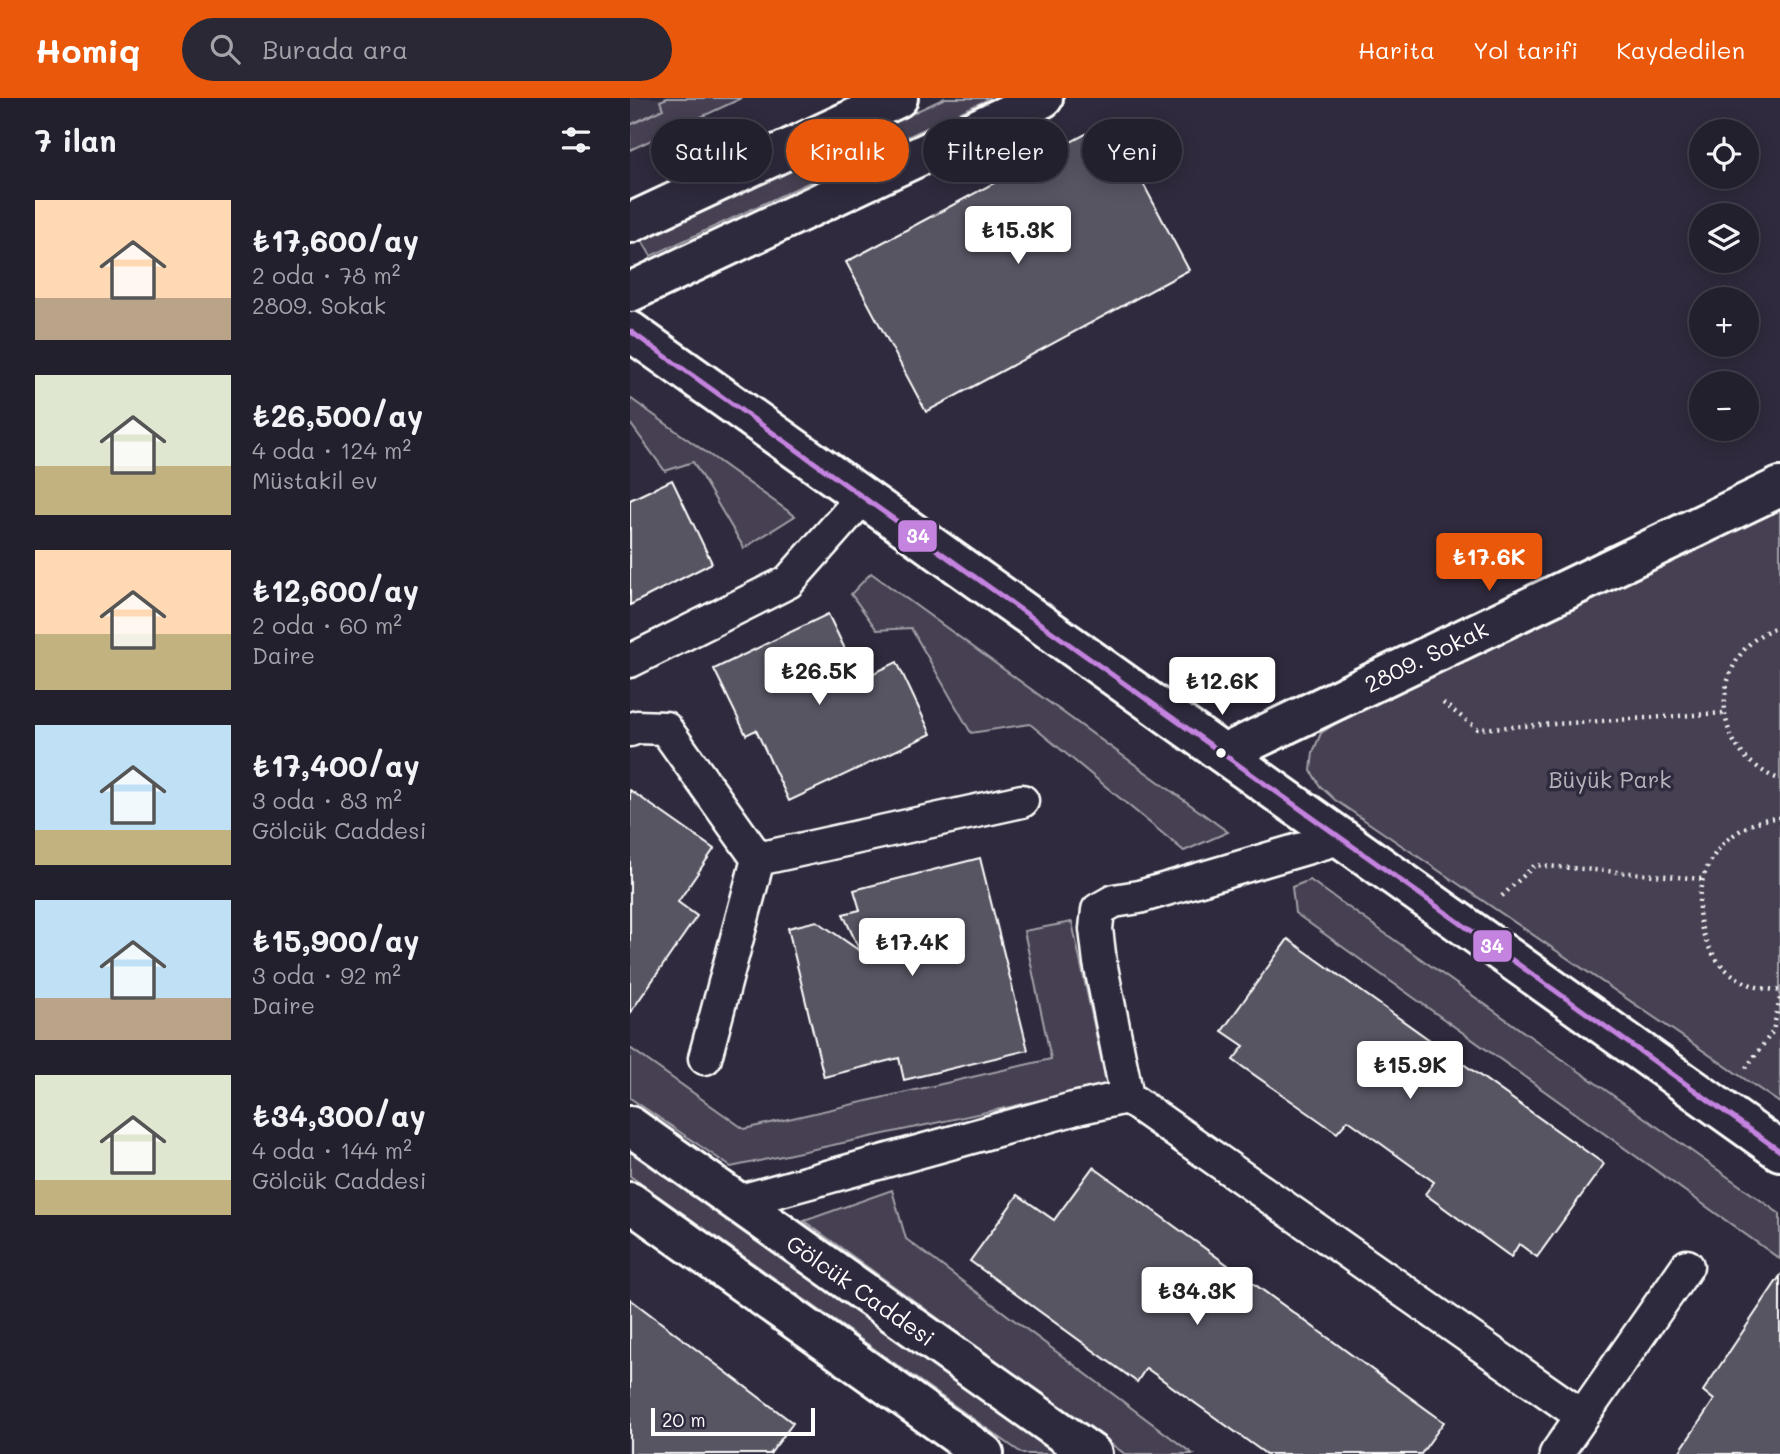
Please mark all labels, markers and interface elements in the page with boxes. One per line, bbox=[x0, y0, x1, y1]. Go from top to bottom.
search box bbox=[182, 18, 672, 81]
text: Homiq bbox=[35, 28, 140, 71]
icon: search bbox=[206, 30, 244, 68]
text: Burada ara bbox=[262, 32, 408, 66]
text: Harita bbox=[1358, 34, 1435, 65]
text: Yol tarifi bbox=[1473, 34, 1578, 65]
text: Kaydedilen bbox=[1616, 34, 1745, 65]
chip: Satılık bbox=[651, 119, 772, 182]
chip: Kiralık bbox=[786, 119, 909, 182]
chip: Filtreler bbox=[923, 119, 1068, 182]
chip: Yeni bbox=[1082, 119, 1182, 182]
map controls bbox=[1689, 119, 1759, 441]
button: locate bbox=[1689, 119, 1759, 189]
text: 7 ilan bbox=[35, 120, 116, 160]
icon: filters bbox=[557, 121, 595, 159]
button: layers bbox=[1689, 203, 1759, 273]
pin: ₺15.3K bbox=[961, 206, 1075, 266]
text: ₺15.3K bbox=[981, 214, 1055, 244]
text: ₺17,600/ay bbox=[252, 220, 419, 260]
icon: home bbox=[91, 228, 175, 312]
text: 2 oda · 78 m² bbox=[252, 260, 401, 290]
button: + bbox=[1689, 287, 1759, 357]
text: 2809. Sokak bbox=[252, 290, 386, 320]
button: − bbox=[1689, 371, 1759, 441]
text: ₺26,500/ay bbox=[252, 395, 423, 435]
icon: home bbox=[91, 403, 175, 487]
text: 4 oda · 124 m² bbox=[252, 435, 411, 465]
text: Müstakil ev bbox=[252, 465, 377, 495]
line badge: 34 bbox=[897, 519, 938, 553]
text: 34 bbox=[906, 523, 930, 548]
pin: ₺17.6K bbox=[1432, 533, 1546, 593]
text: ₺17.6K bbox=[1452, 541, 1526, 571]
text: ₺12,600/ay bbox=[252, 570, 419, 610]
icon: home bbox=[91, 578, 175, 662]
text: 2 oda · 60 m² bbox=[252, 610, 402, 640]
street label: 2809. Sokak bbox=[1359, 613, 1493, 699]
text: Daire bbox=[252, 640, 315, 670]
pin: ₺26.5K bbox=[762, 648, 876, 707]
text: ₺26.5K bbox=[781, 655, 857, 685]
pin: ₺12.6K bbox=[1165, 658, 1279, 717]
text: ₺12.6K bbox=[1185, 665, 1259, 695]
text: ₺17,400/ay bbox=[252, 745, 420, 785]
unlabelled marker bbox=[1214, 746, 1228, 760]
icon: home bbox=[91, 753, 175, 837]
park label: Büyük Park bbox=[1548, 764, 1672, 794]
text: 3 oda · 83 m² bbox=[252, 785, 402, 815]
text: Gölcük Caddesi bbox=[252, 815, 427, 845]
pin: ₺17.4K bbox=[855, 918, 969, 978]
text: ₺15,900/ay bbox=[252, 920, 420, 960]
text: ₺17.4K bbox=[875, 926, 949, 956]
icon: home bbox=[91, 928, 175, 1012]
line badge: 34 bbox=[1472, 929, 1513, 963]
text: 34 bbox=[1480, 933, 1504, 958]
text: 3 oda · 92 m² bbox=[252, 960, 401, 990]
text: Daire bbox=[252, 990, 315, 1020]
pin: ₺15.9K bbox=[1353, 1042, 1467, 1101]
text: ₺15.9K bbox=[1373, 1049, 1447, 1079]
text: ₺34,300/ay bbox=[252, 1095, 426, 1135]
icon: home bbox=[91, 1103, 175, 1187]
text: 4 oda · 144 m² bbox=[252, 1135, 412, 1165]
text: Gölcük Caddesi bbox=[252, 1165, 427, 1195]
street label: Gölcük Caddesi bbox=[781, 1228, 941, 1352]
pin: ₺34.3K bbox=[1140, 1268, 1254, 1327]
text: ₺34.3K bbox=[1158, 1275, 1236, 1305]
scale bar bbox=[651, 1405, 816, 1437]
text: 20 m bbox=[662, 1407, 706, 1432]

